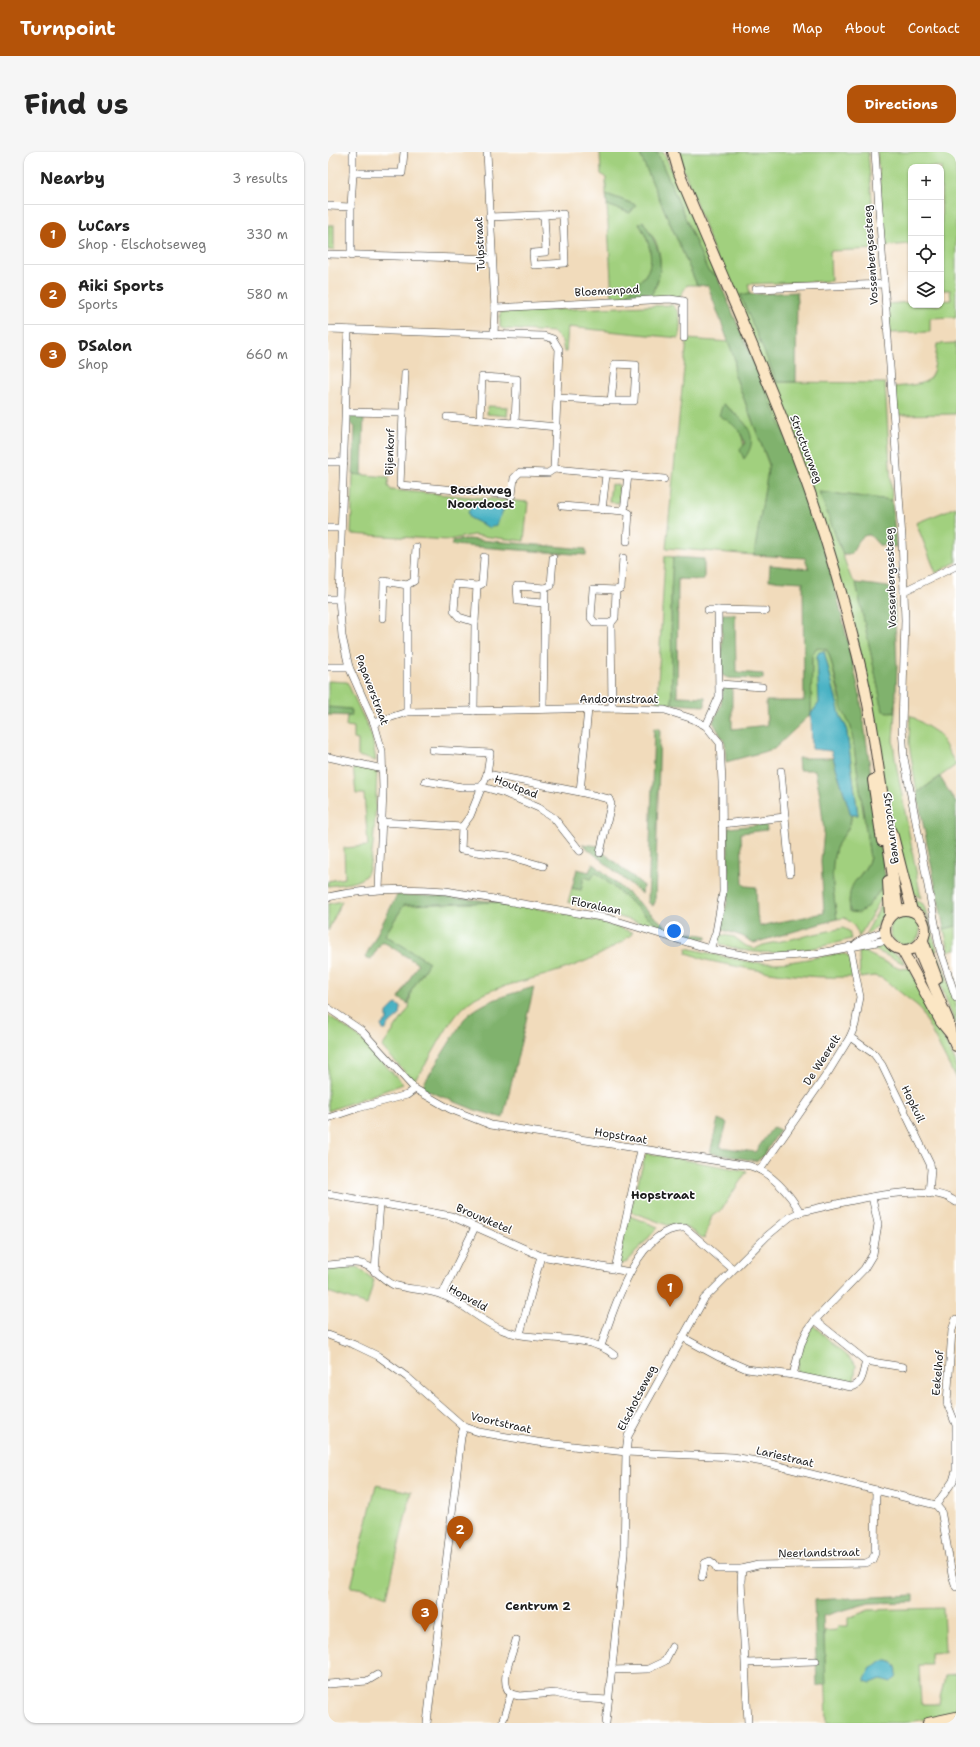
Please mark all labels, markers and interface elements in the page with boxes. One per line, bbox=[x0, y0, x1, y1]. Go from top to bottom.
text: Turnpoint bbox=[20, 16, 116, 41]
text: Home bbox=[732, 19, 771, 37]
text: Map bbox=[793, 19, 823, 37]
text: About bbox=[845, 19, 886, 37]
text: Contact bbox=[908, 19, 960, 37]
text: Find us bbox=[24, 85, 129, 123]
button: Directions bbox=[847, 85, 956, 123]
map controls bbox=[908, 164, 944, 308]
button: + bbox=[908, 164, 944, 200]
text: Nearby bbox=[40, 167, 105, 189]
text: 3 results bbox=[232, 170, 288, 187]
button: − bbox=[908, 200, 944, 236]
street label: Vossenbergsesteeg bbox=[860, 204, 882, 306]
text: LuCars bbox=[78, 216, 130, 236]
street label: Tulpstraat bbox=[471, 216, 489, 271]
text: 1 bbox=[50, 226, 56, 243]
text: 330 m bbox=[246, 226, 288, 243]
text: Shop · Elschotseweg bbox=[78, 236, 206, 253]
button: locate bbox=[908, 236, 944, 272]
button: layers bbox=[908, 272, 944, 308]
text: Aiki Sports bbox=[78, 276, 164, 296]
street label: Bloemenpad bbox=[574, 282, 640, 300]
text: 2 bbox=[48, 286, 58, 303]
text: 580 m bbox=[247, 286, 288, 303]
text: Sports bbox=[78, 296, 118, 313]
text: DSalon bbox=[78, 336, 132, 356]
text: 3 bbox=[48, 346, 58, 363]
text: 660 m bbox=[246, 346, 288, 363]
text: Shop bbox=[78, 356, 108, 373]
street label: Structuurweg bbox=[786, 413, 826, 485]
street label: Bijenkorf bbox=[382, 427, 398, 476]
district label: Boschweg Noordoost bbox=[448, 482, 515, 512]
street label: Vossenbergsesteeg bbox=[882, 527, 900, 628]
street label: Papaverstraat bbox=[352, 653, 392, 728]
street label: Andoornstraat bbox=[580, 692, 659, 707]
street label: Houtpad bbox=[492, 772, 540, 802]
street label: Structuurweg bbox=[880, 791, 904, 865]
street label: Floralaan bbox=[570, 893, 623, 919]
your location bbox=[664, 921, 684, 941]
street label: De Weerelt bbox=[800, 1031, 844, 1088]
street label: Hopkuil bbox=[898, 1083, 929, 1126]
street label: Hopstraat bbox=[593, 1124, 649, 1148]
district label: Hopstraat bbox=[631, 1187, 695, 1203]
street label: Brouwketel bbox=[454, 1200, 515, 1238]
pin: 1 bbox=[657, 1274, 683, 1307]
street label: Hopveld bbox=[446, 1281, 490, 1315]
street label: Eekelhof bbox=[929, 1349, 948, 1396]
street label: Elschotseweg bbox=[614, 1362, 660, 1434]
street label: Voortstraat bbox=[469, 1409, 533, 1437]
street label: Lariestraat bbox=[755, 1443, 816, 1471]
pin: 2 bbox=[447, 1516, 473, 1549]
street label: Neerlandstraat bbox=[778, 1545, 860, 1561]
district label: Centrum 2 bbox=[505, 1598, 571, 1614]
pin: 3 bbox=[412, 1599, 438, 1632]

